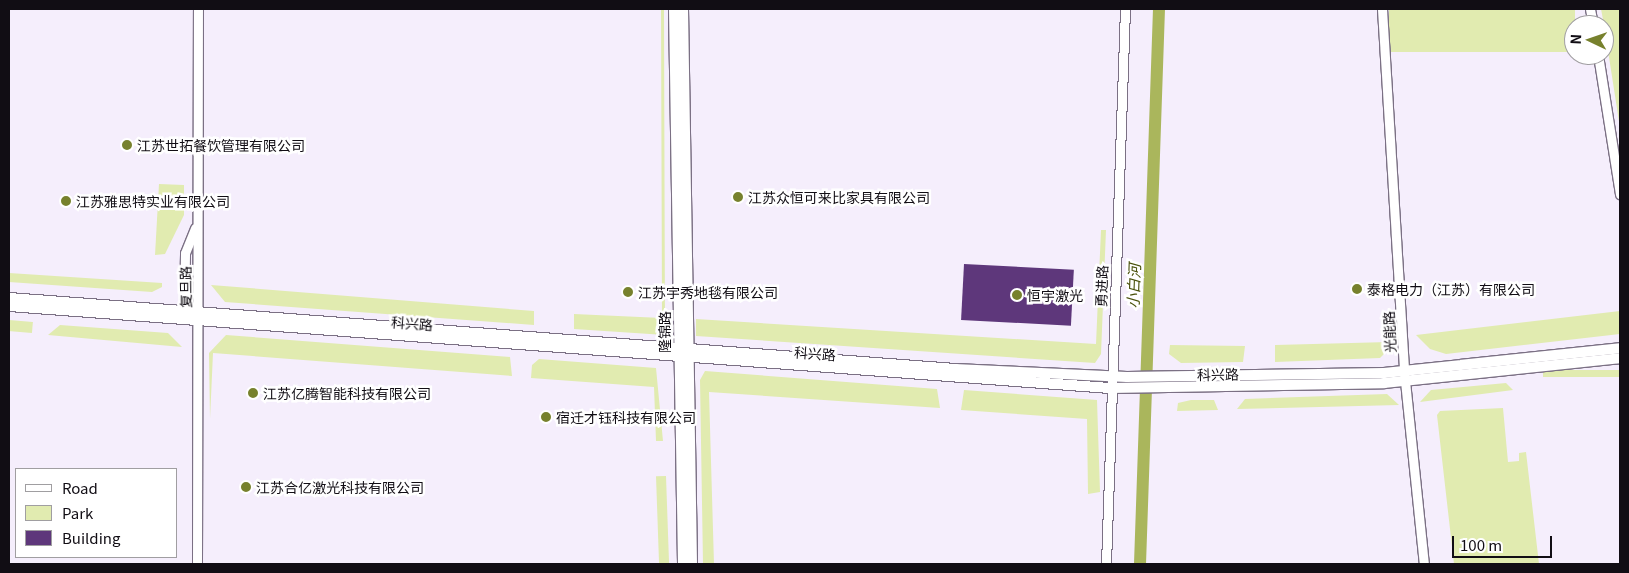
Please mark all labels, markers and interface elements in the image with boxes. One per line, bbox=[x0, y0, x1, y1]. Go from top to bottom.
north arrow bbox=[1564, 15, 1614, 65]
text: N bbox=[1565, 34, 1585, 45]
place label: 江苏世拓餐饮管理有限公司 bbox=[137, 137, 305, 153]
marker: 江苏世拓餐饮管理有限公司 bbox=[121, 139, 133, 151]
place label: 江苏众恒可来比家具有限公司 bbox=[748, 189, 930, 205]
marker: 江苏众恒可来比家具有限公司 bbox=[732, 191, 744, 203]
place label: 江苏雅思特实业有限公司 bbox=[76, 193, 230, 209]
marker: 江苏雅思特实业有限公司 bbox=[60, 195, 72, 207]
water label: 小白河 bbox=[1123, 263, 1143, 309]
street label: 勇进路 bbox=[1092, 265, 1110, 307]
street label: 复旦路 bbox=[176, 266, 194, 308]
place label: 泰格电力（江苏）有限公司 bbox=[1367, 281, 1535, 297]
marker: 泰格电力（江苏）有限公司 bbox=[1351, 283, 1363, 295]
place label: 江苏宇秀地毯有限公司 bbox=[638, 284, 778, 300]
marker: 江苏宇秀地毯有限公司 bbox=[622, 286, 634, 298]
place label: 恒宇激光 bbox=[1027, 287, 1083, 303]
marker: 恒宇激光 bbox=[1011, 289, 1023, 301]
street label: 隆锦路 bbox=[656, 311, 672, 353]
street label: 光能路 bbox=[1380, 311, 1398, 353]
street label: 科兴路 bbox=[390, 313, 434, 333]
street label: 科兴路 bbox=[793, 343, 837, 363]
street label: 科兴路 bbox=[1197, 365, 1239, 383]
place label: 江苏亿腾智能科技有限公司 bbox=[263, 385, 431, 401]
marker: 江苏亿腾智能科技有限公司 bbox=[247, 387, 259, 399]
place label: 宿迁才钰科技有限公司 bbox=[556, 409, 696, 425]
marker: 宿迁才钰科技有限公司 bbox=[540, 411, 552, 423]
legend bbox=[15, 468, 178, 558]
text: Road bbox=[62, 477, 98, 498]
place label: 江苏合亿激光科技有限公司 bbox=[256, 479, 424, 495]
marker: 江苏合亿激光科技有限公司 bbox=[240, 481, 252, 493]
text: Park bbox=[62, 502, 93, 523]
scale bar bbox=[1454, 526, 1554, 558]
text: Building bbox=[62, 527, 120, 548]
text: 100 m bbox=[1460, 534, 1502, 555]

